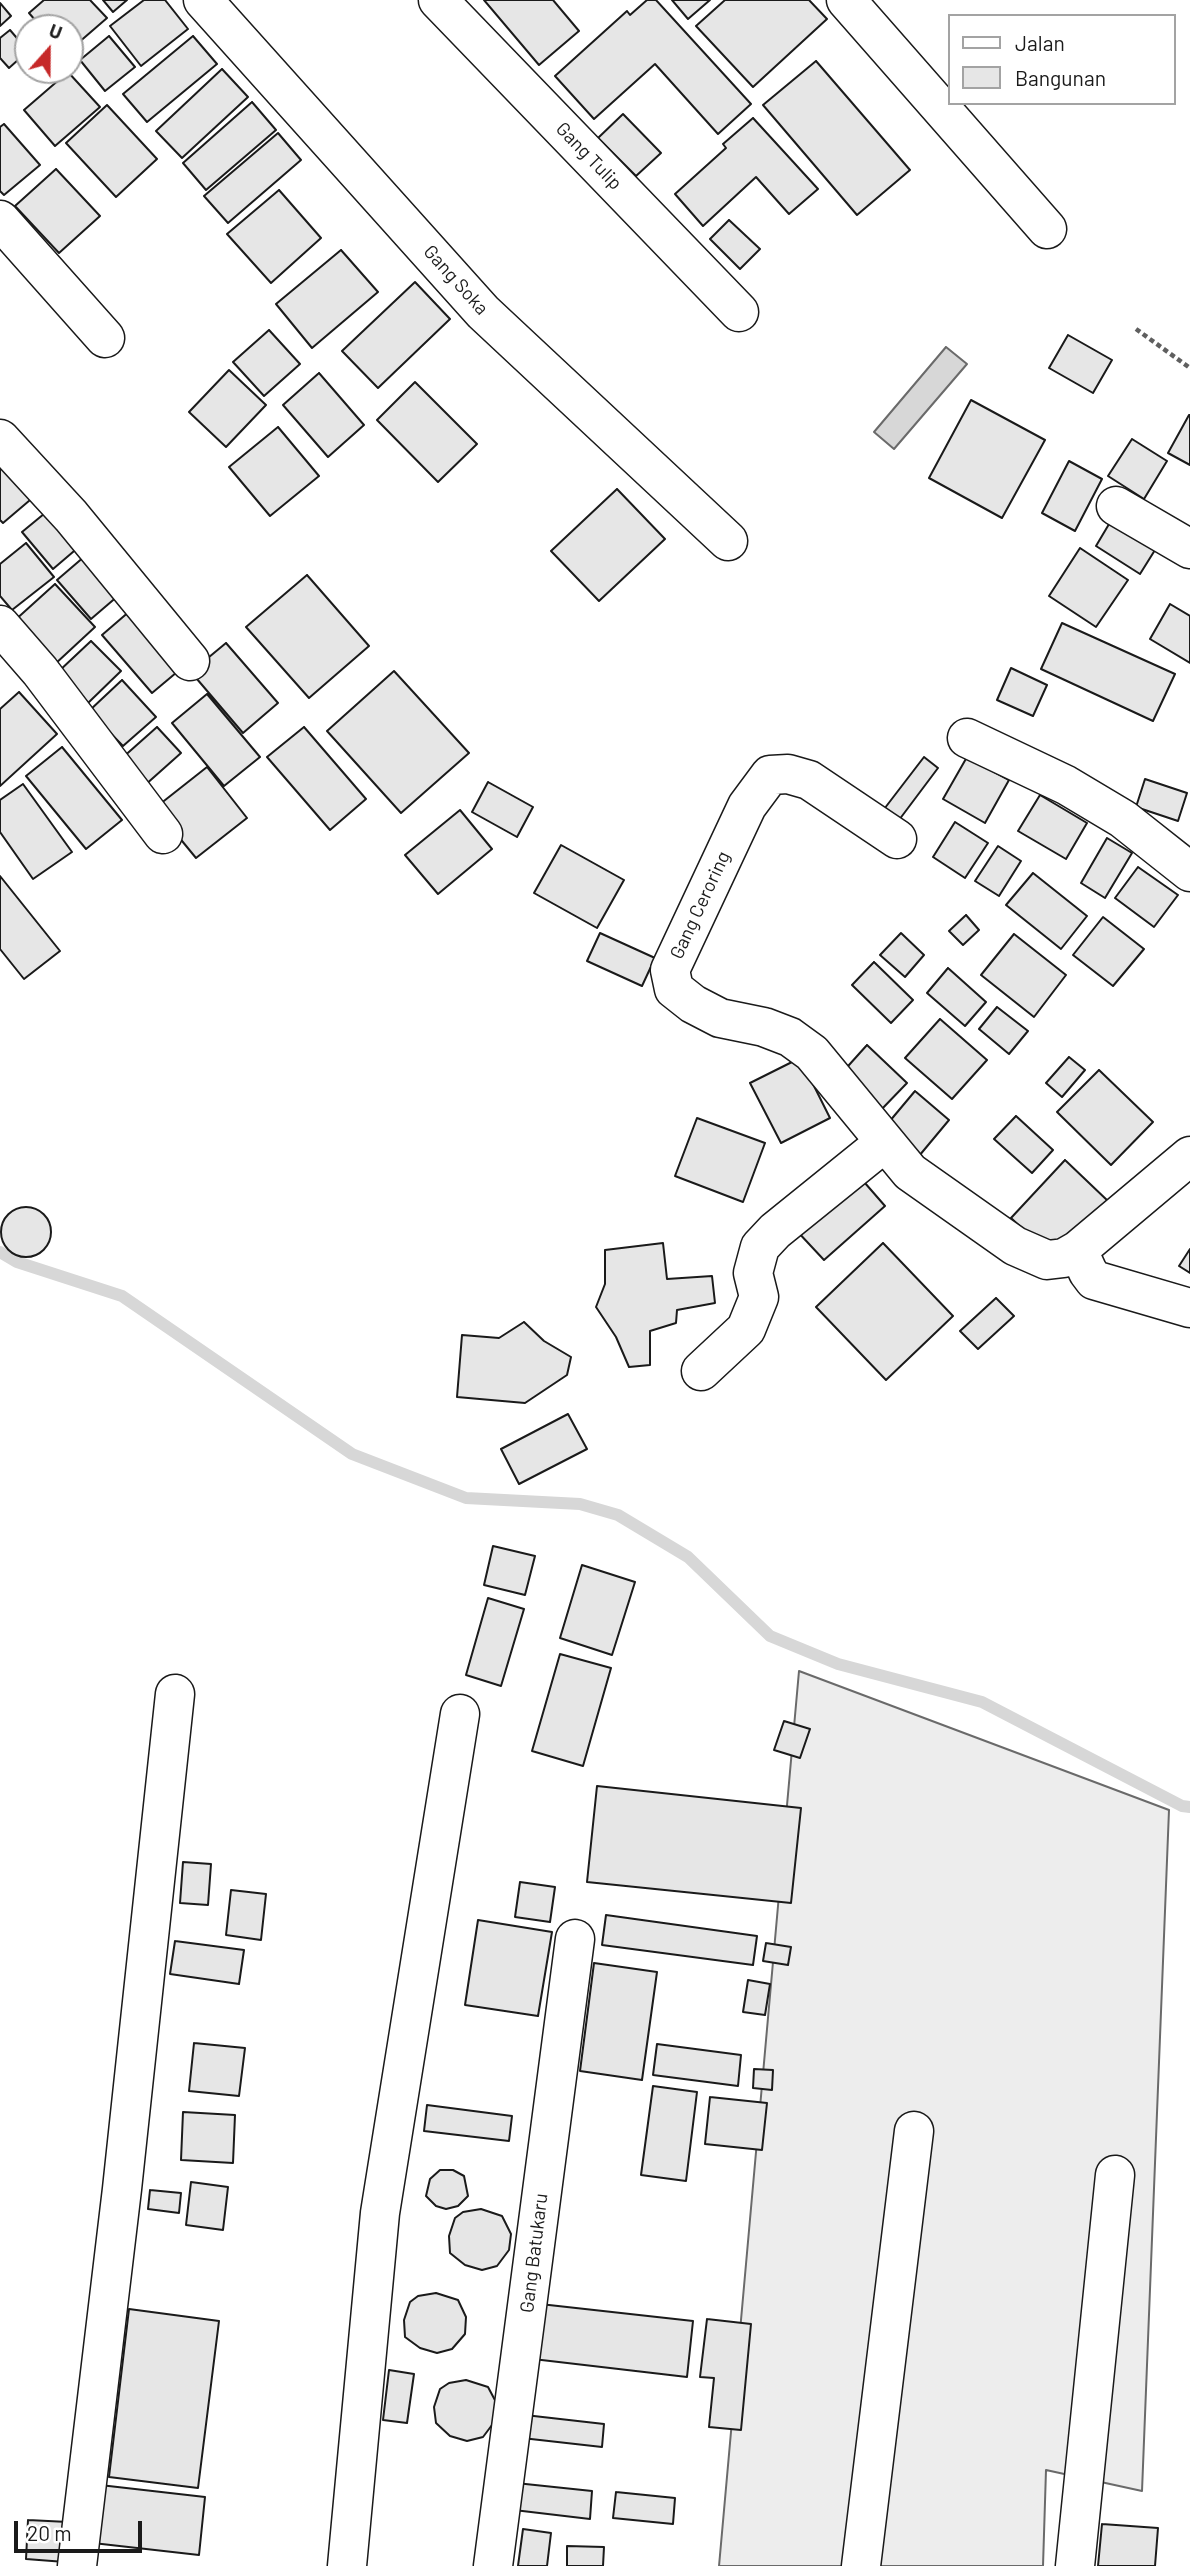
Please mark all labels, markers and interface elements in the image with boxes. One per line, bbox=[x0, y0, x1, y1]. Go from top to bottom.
north arrow bbox=[14, 14, 84, 84]
legend bbox=[948, 14, 1176, 105]
text: U bbox=[46, 18, 66, 44]
text: Jalan bbox=[1015, 30, 1065, 55]
text: Bangunan bbox=[1015, 65, 1106, 90]
street label: Gang Tulip bbox=[551, 117, 627, 195]
street label: Gang Soka bbox=[419, 240, 493, 320]
street label: Gang Ceroring bbox=[665, 847, 735, 963]
street label: Gang Batukaru bbox=[515, 2192, 553, 2314]
scale bar bbox=[18, 2506, 145, 2550]
text: 20 m bbox=[27, 2520, 72, 2545]

